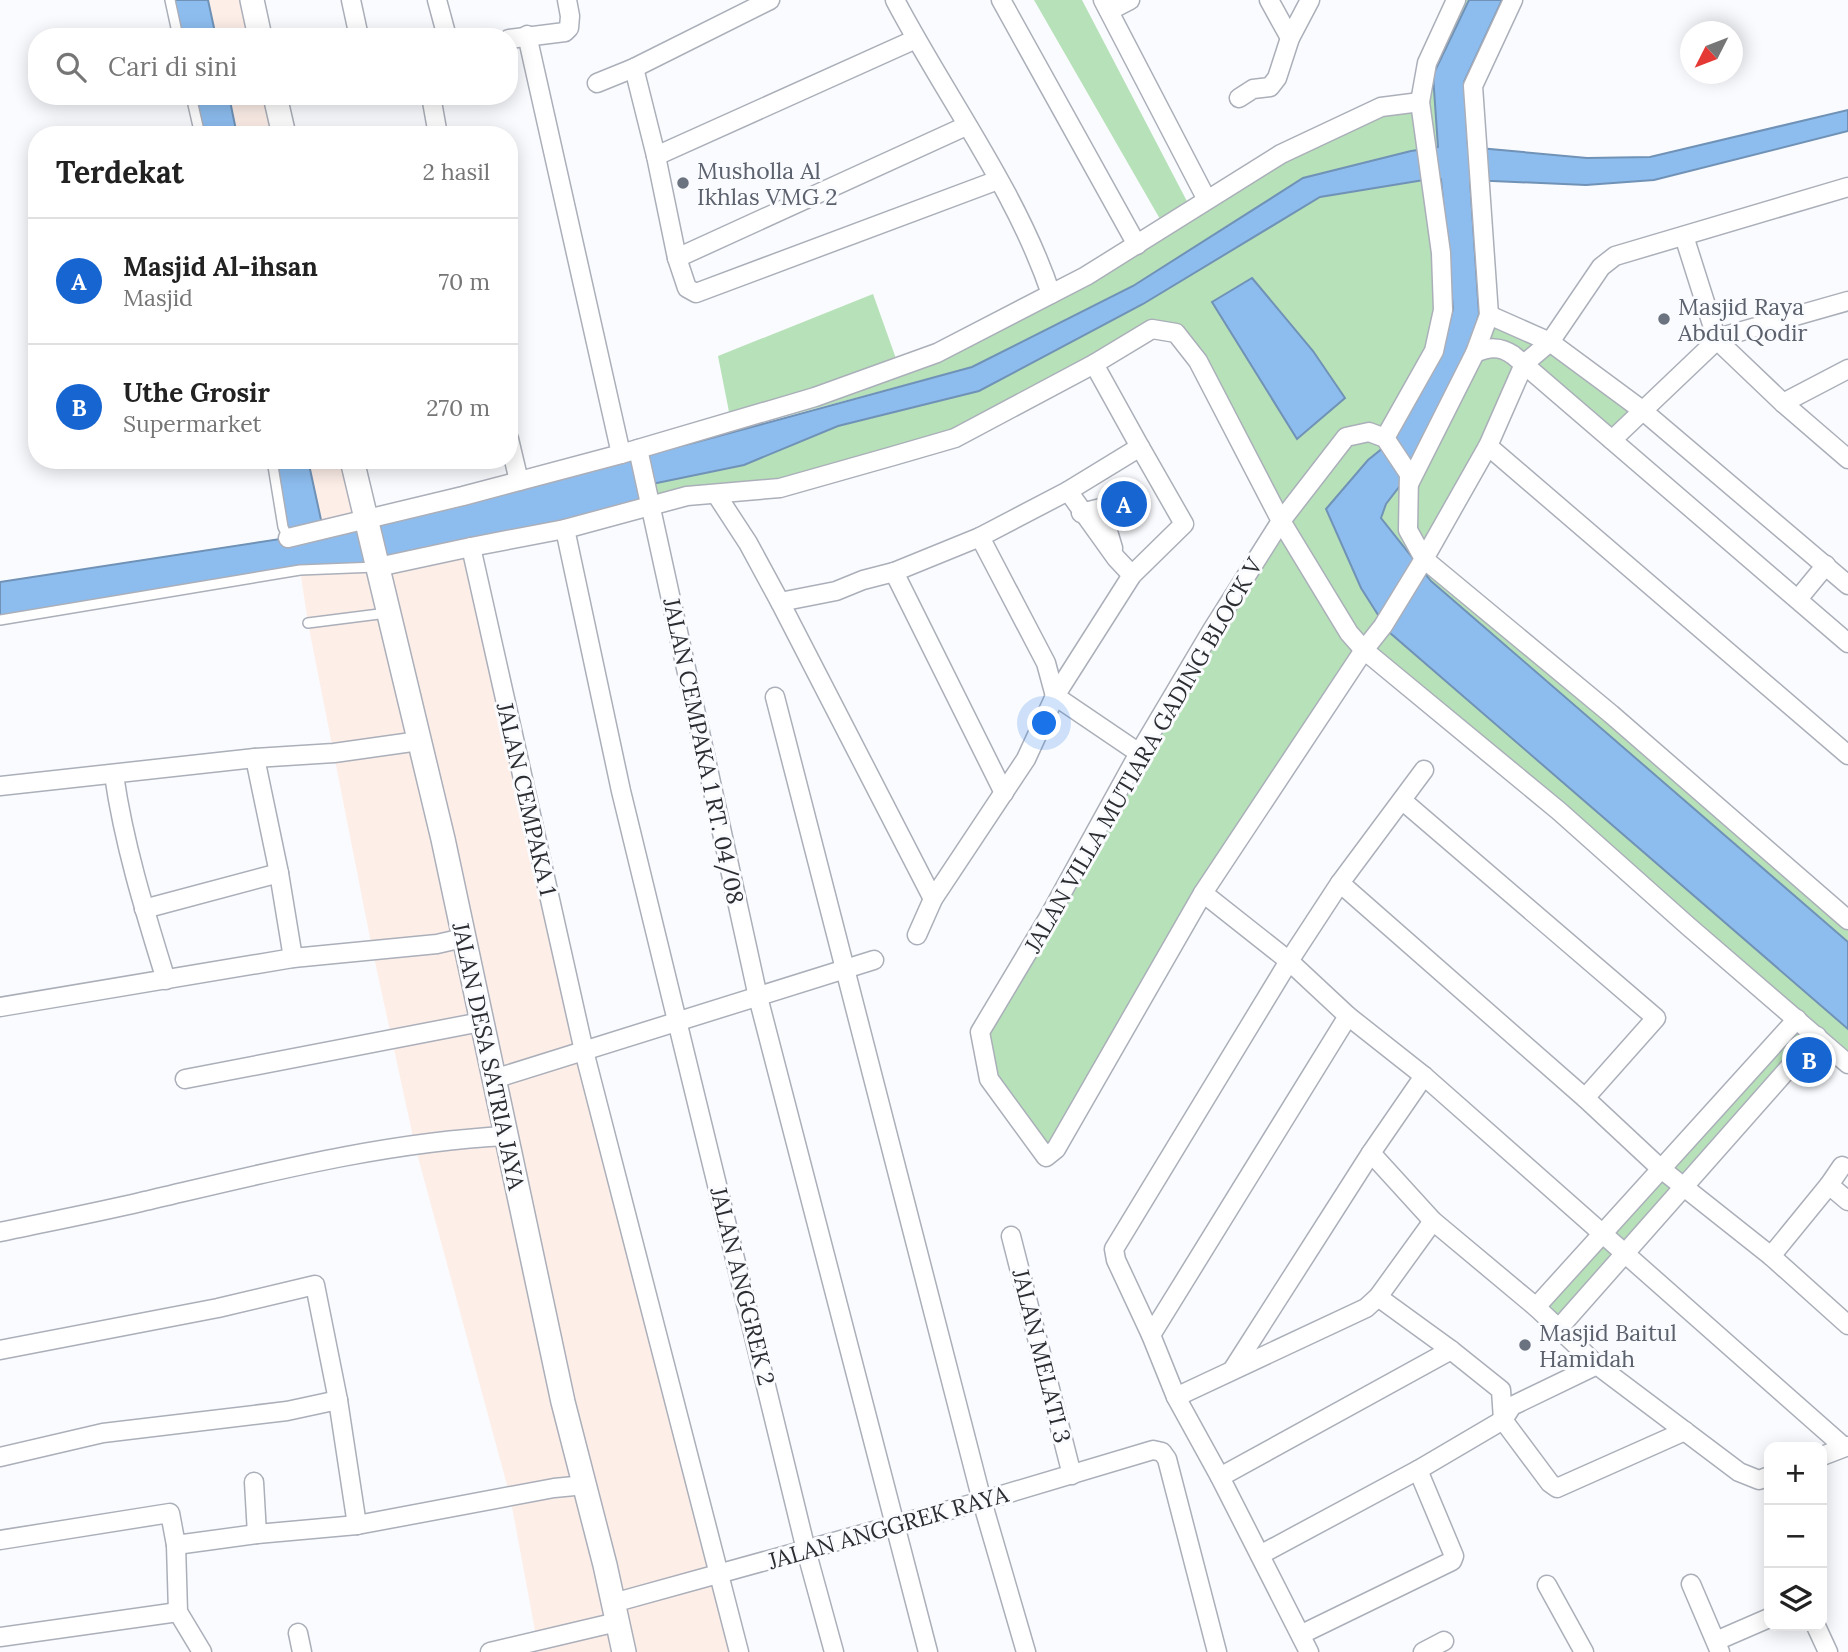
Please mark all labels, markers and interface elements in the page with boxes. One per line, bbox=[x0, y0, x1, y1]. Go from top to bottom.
north arrow bbox=[1680, 21, 1743, 84]
search box bbox=[28, 28, 518, 105]
icon: search bbox=[52, 48, 90, 86]
text: Cari di sini bbox=[108, 50, 237, 83]
text: Terdekat bbox=[56, 153, 184, 191]
place label: Musholla Al Ikhlas VMG 2 bbox=[697, 156, 838, 211]
text: 2 hasil bbox=[423, 157, 490, 186]
marker: Musholla Al Ikhlas VMG 2 bbox=[675, 175, 691, 191]
text: Masjid Al-ihsan bbox=[123, 250, 318, 283]
text: A bbox=[71, 267, 87, 296]
text: 70 m bbox=[439, 267, 490, 296]
text: Masjid bbox=[123, 283, 193, 312]
place label: Masjid Raya Abdul Qodir bbox=[1677, 292, 1807, 347]
marker: Masjid Raya Abdul Qodir bbox=[1656, 311, 1672, 327]
text: Uthe Grosir bbox=[123, 376, 270, 409]
text: B bbox=[71, 393, 87, 422]
text: 270 m bbox=[426, 393, 490, 422]
text: Supermarket bbox=[123, 409, 261, 438]
pin: A bbox=[1101, 478, 1147, 530]
street label: JALAN VILLA MUTIARA GADING BLOCK V bbox=[1017, 552, 1269, 958]
street label: JALAN CEMPAKA 1 RT. 04/08 bbox=[656, 594, 751, 907]
street label: JALAN CEMPAKA 1 bbox=[490, 699, 563, 899]
your location bbox=[1027, 706, 1061, 740]
street label: JALAN DESA SATRIA JAYA bbox=[446, 919, 532, 1193]
pin: B bbox=[1786, 1034, 1832, 1086]
street label: JALAN ANGGREK 2 bbox=[704, 1183, 782, 1388]
street label: JALAN MELATI 3 bbox=[1006, 1265, 1078, 1446]
place label: Masjid Baitul Hamidah bbox=[1539, 1318, 1677, 1373]
marker: Masjid Baitul Hamidah bbox=[1517, 1337, 1533, 1353]
map controls bbox=[1764, 1442, 1827, 1631]
button: + bbox=[1764, 1442, 1827, 1505]
street label: JALAN ANGGREK RAYA bbox=[764, 1479, 1012, 1575]
button: − bbox=[1764, 1505, 1827, 1568]
button: layers bbox=[1764, 1568, 1827, 1631]

